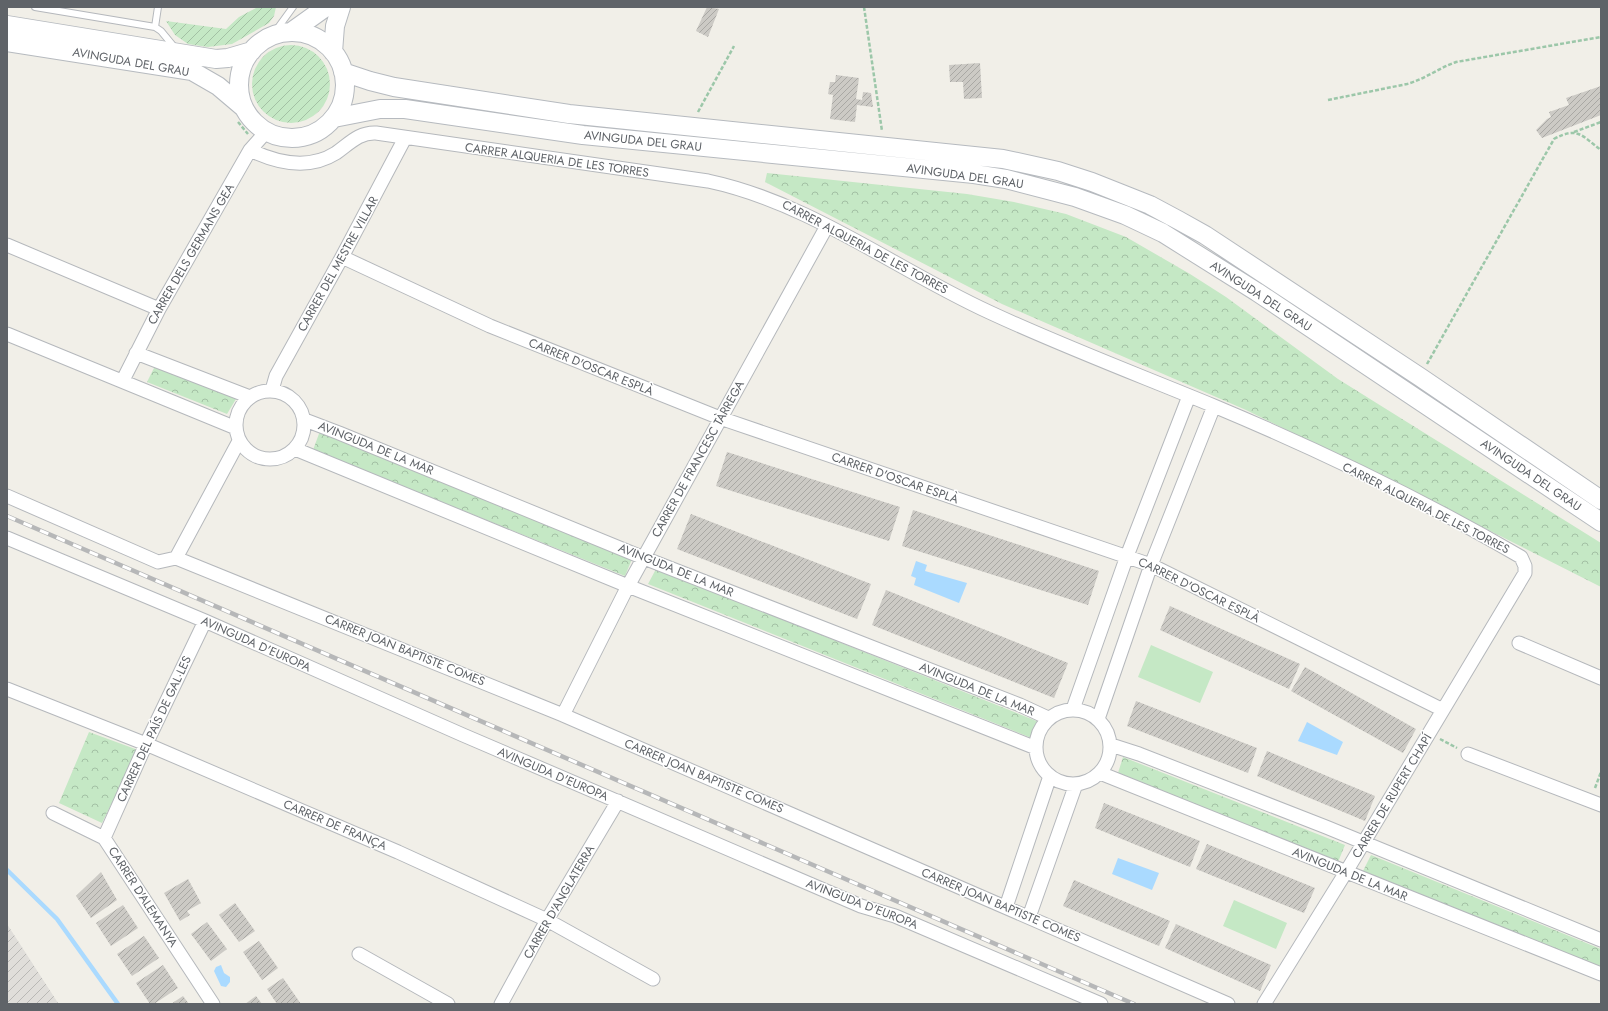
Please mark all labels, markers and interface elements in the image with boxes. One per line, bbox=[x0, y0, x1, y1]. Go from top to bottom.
street label: AVINGUDA DEL GRAU bbox=[71, 43, 191, 81]
street label: AVINGUDA DEL GRAU bbox=[583, 126, 703, 156]
street label: CARRER ALQUERIA DE LES TORRES bbox=[464, 138, 651, 182]
street label: AVINGUDA DEL GRAU bbox=[905, 159, 1025, 193]
street label: CARRER DELS GERMANS GEA bbox=[143, 180, 239, 328]
street label: CARRER DEL MESTRE VILLAR bbox=[293, 193, 383, 335]
street label: CARRER ALQUERIA DE LES TORRES bbox=[779, 195, 952, 299]
street label: AVINGUDA DEL GRAU bbox=[1207, 256, 1315, 336]
street label: CARRER D'OSCAR ESPLÀ bbox=[526, 334, 656, 400]
street label: CARRER DE FRANCESC TÀRREGA bbox=[647, 377, 749, 541]
street label: AVINGUDA DE LA MAR bbox=[316, 417, 437, 479]
street label: AVINGUDA DEL GRAU bbox=[1477, 434, 1585, 516]
street label: CARRER D'OSCAR ESPLÀ bbox=[829, 448, 961, 508]
street label: CARRER ALQUERIA DE LES TORRES bbox=[1339, 458, 1513, 558]
street label: AVINGUDA DE LA MAR bbox=[616, 539, 737, 601]
street label: CARRER D'OSCAR ESPLÀ bbox=[1135, 553, 1263, 627]
street label: CARRER JOAN BAPTISTE COMES bbox=[322, 610, 488, 691]
street label: AVINGUDA D'EUROPA bbox=[198, 612, 314, 676]
street label: CARRER DEL PAÍS DE GAL·LES bbox=[112, 652, 196, 805]
street label: AVINGUDA DE LA MAR bbox=[917, 658, 1038, 720]
street label: CARRER DE RUPERT CHAPÍ bbox=[1348, 730, 1437, 862]
street label: CARRER JOAN BAPTISTE COMES bbox=[622, 734, 787, 818]
street label: AVINGUDA D'EUROPA bbox=[495, 743, 611, 805]
street label: CARRER DE FRANÇA bbox=[281, 795, 390, 855]
street label: CARRER D'ANGLATERRA bbox=[519, 842, 599, 962]
street label: CARRER D'ALEMANYA bbox=[104, 843, 182, 951]
street label: AVINGUDA DE LA MAR bbox=[1290, 843, 1411, 905]
street label: CARRER JOAN BAPTISTE COMES bbox=[919, 863, 1084, 947]
street label: AVINGUDA D'EUROPA bbox=[803, 874, 921, 934]

